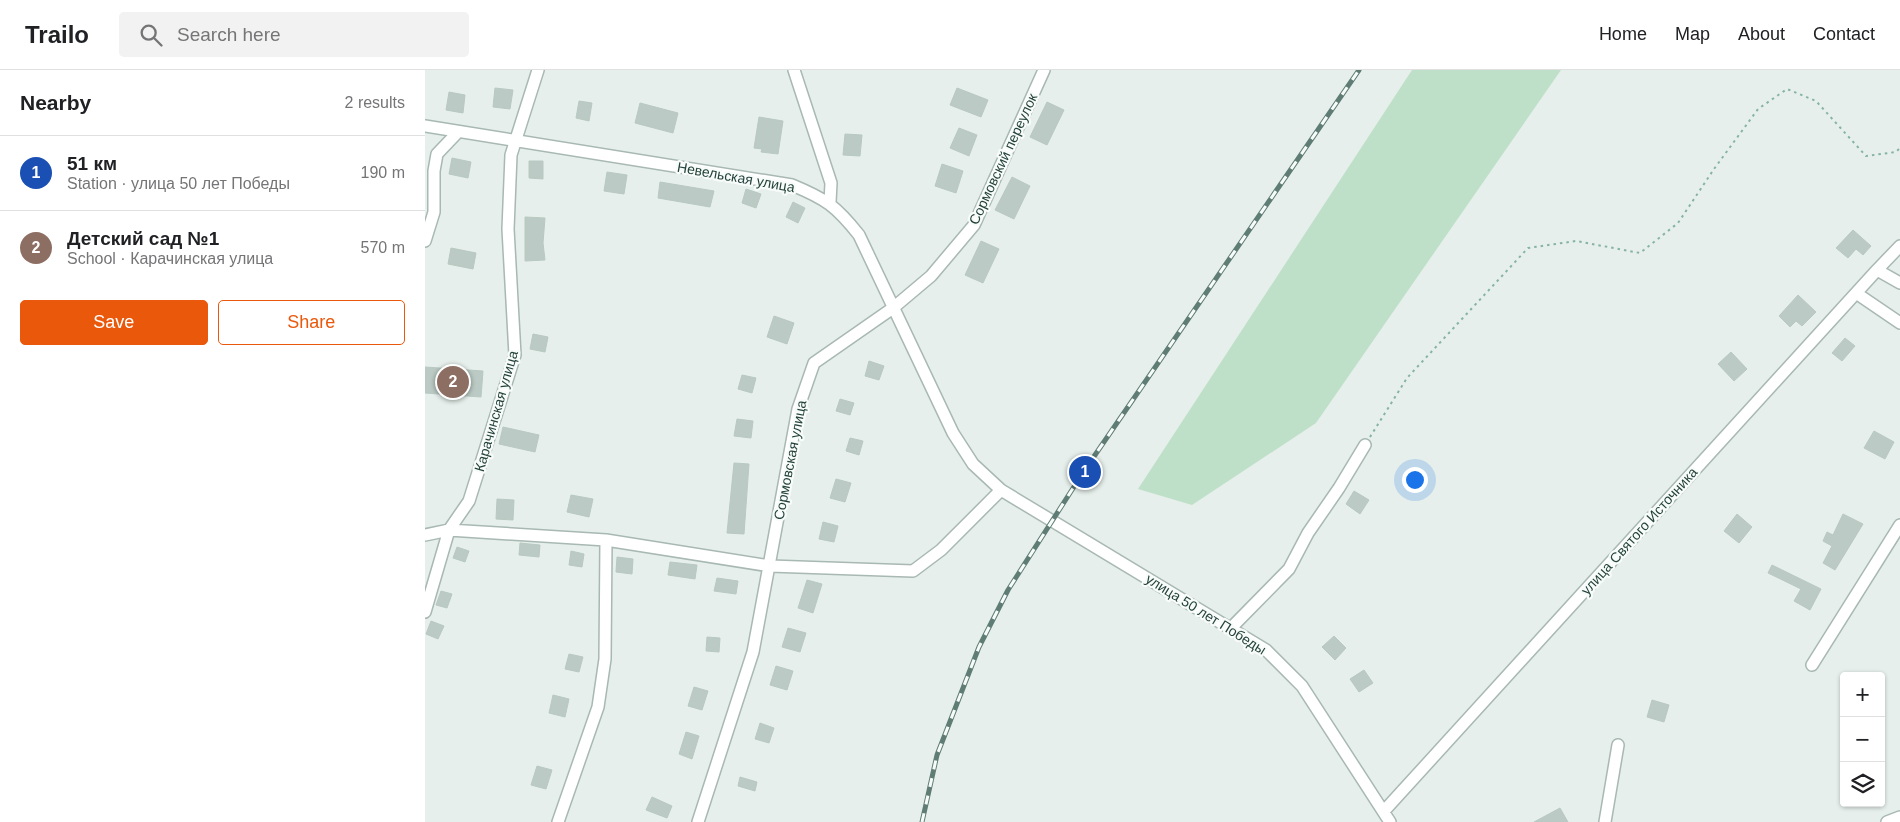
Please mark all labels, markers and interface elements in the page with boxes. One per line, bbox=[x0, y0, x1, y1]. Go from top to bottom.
search box bbox=[119, 12, 469, 57]
text: Trailo bbox=[25, 21, 89, 48]
icon: search bbox=[137, 21, 165, 49]
text: Search here bbox=[177, 24, 281, 45]
text: Home bbox=[1599, 24, 1647, 44]
text: Map bbox=[1675, 24, 1710, 44]
text: About bbox=[1738, 24, 1785, 44]
text: Contact bbox=[1813, 24, 1875, 44]
street label: Сормовский переулок bbox=[966, 90, 1041, 227]
text: Nearby bbox=[20, 91, 91, 114]
text: 2 results bbox=[345, 94, 405, 111]
text: 51 км bbox=[67, 153, 117, 174]
street label: Невельская улица bbox=[676, 159, 796, 195]
text: 1 bbox=[32, 164, 40, 181]
text: 190 m bbox=[361, 164, 405, 181]
text: Station · улица 50 лет Победы bbox=[67, 175, 290, 192]
text: Детский сад №1 bbox=[67, 228, 219, 249]
text: 2 bbox=[32, 239, 40, 256]
text: 570 m bbox=[361, 239, 405, 256]
text: School · Карачинская улица bbox=[67, 250, 273, 267]
button: Save bbox=[20, 300, 208, 345]
button: Share bbox=[218, 300, 405, 345]
street label: Карачинская улица bbox=[471, 348, 521, 473]
pin: 2 bbox=[437, 363, 469, 401]
street label: Сормовская улица bbox=[771, 399, 809, 521]
pin: 1 bbox=[1069, 453, 1101, 491]
street label: улица Святого Источника bbox=[1578, 464, 1701, 598]
your location bbox=[1402, 467, 1428, 493]
street label: улица 50 лет Победы bbox=[1143, 570, 1269, 658]
map controls bbox=[1840, 672, 1885, 807]
button: + bbox=[1840, 672, 1885, 717]
button: − bbox=[1840, 717, 1885, 762]
button: layers bbox=[1840, 762, 1885, 807]

